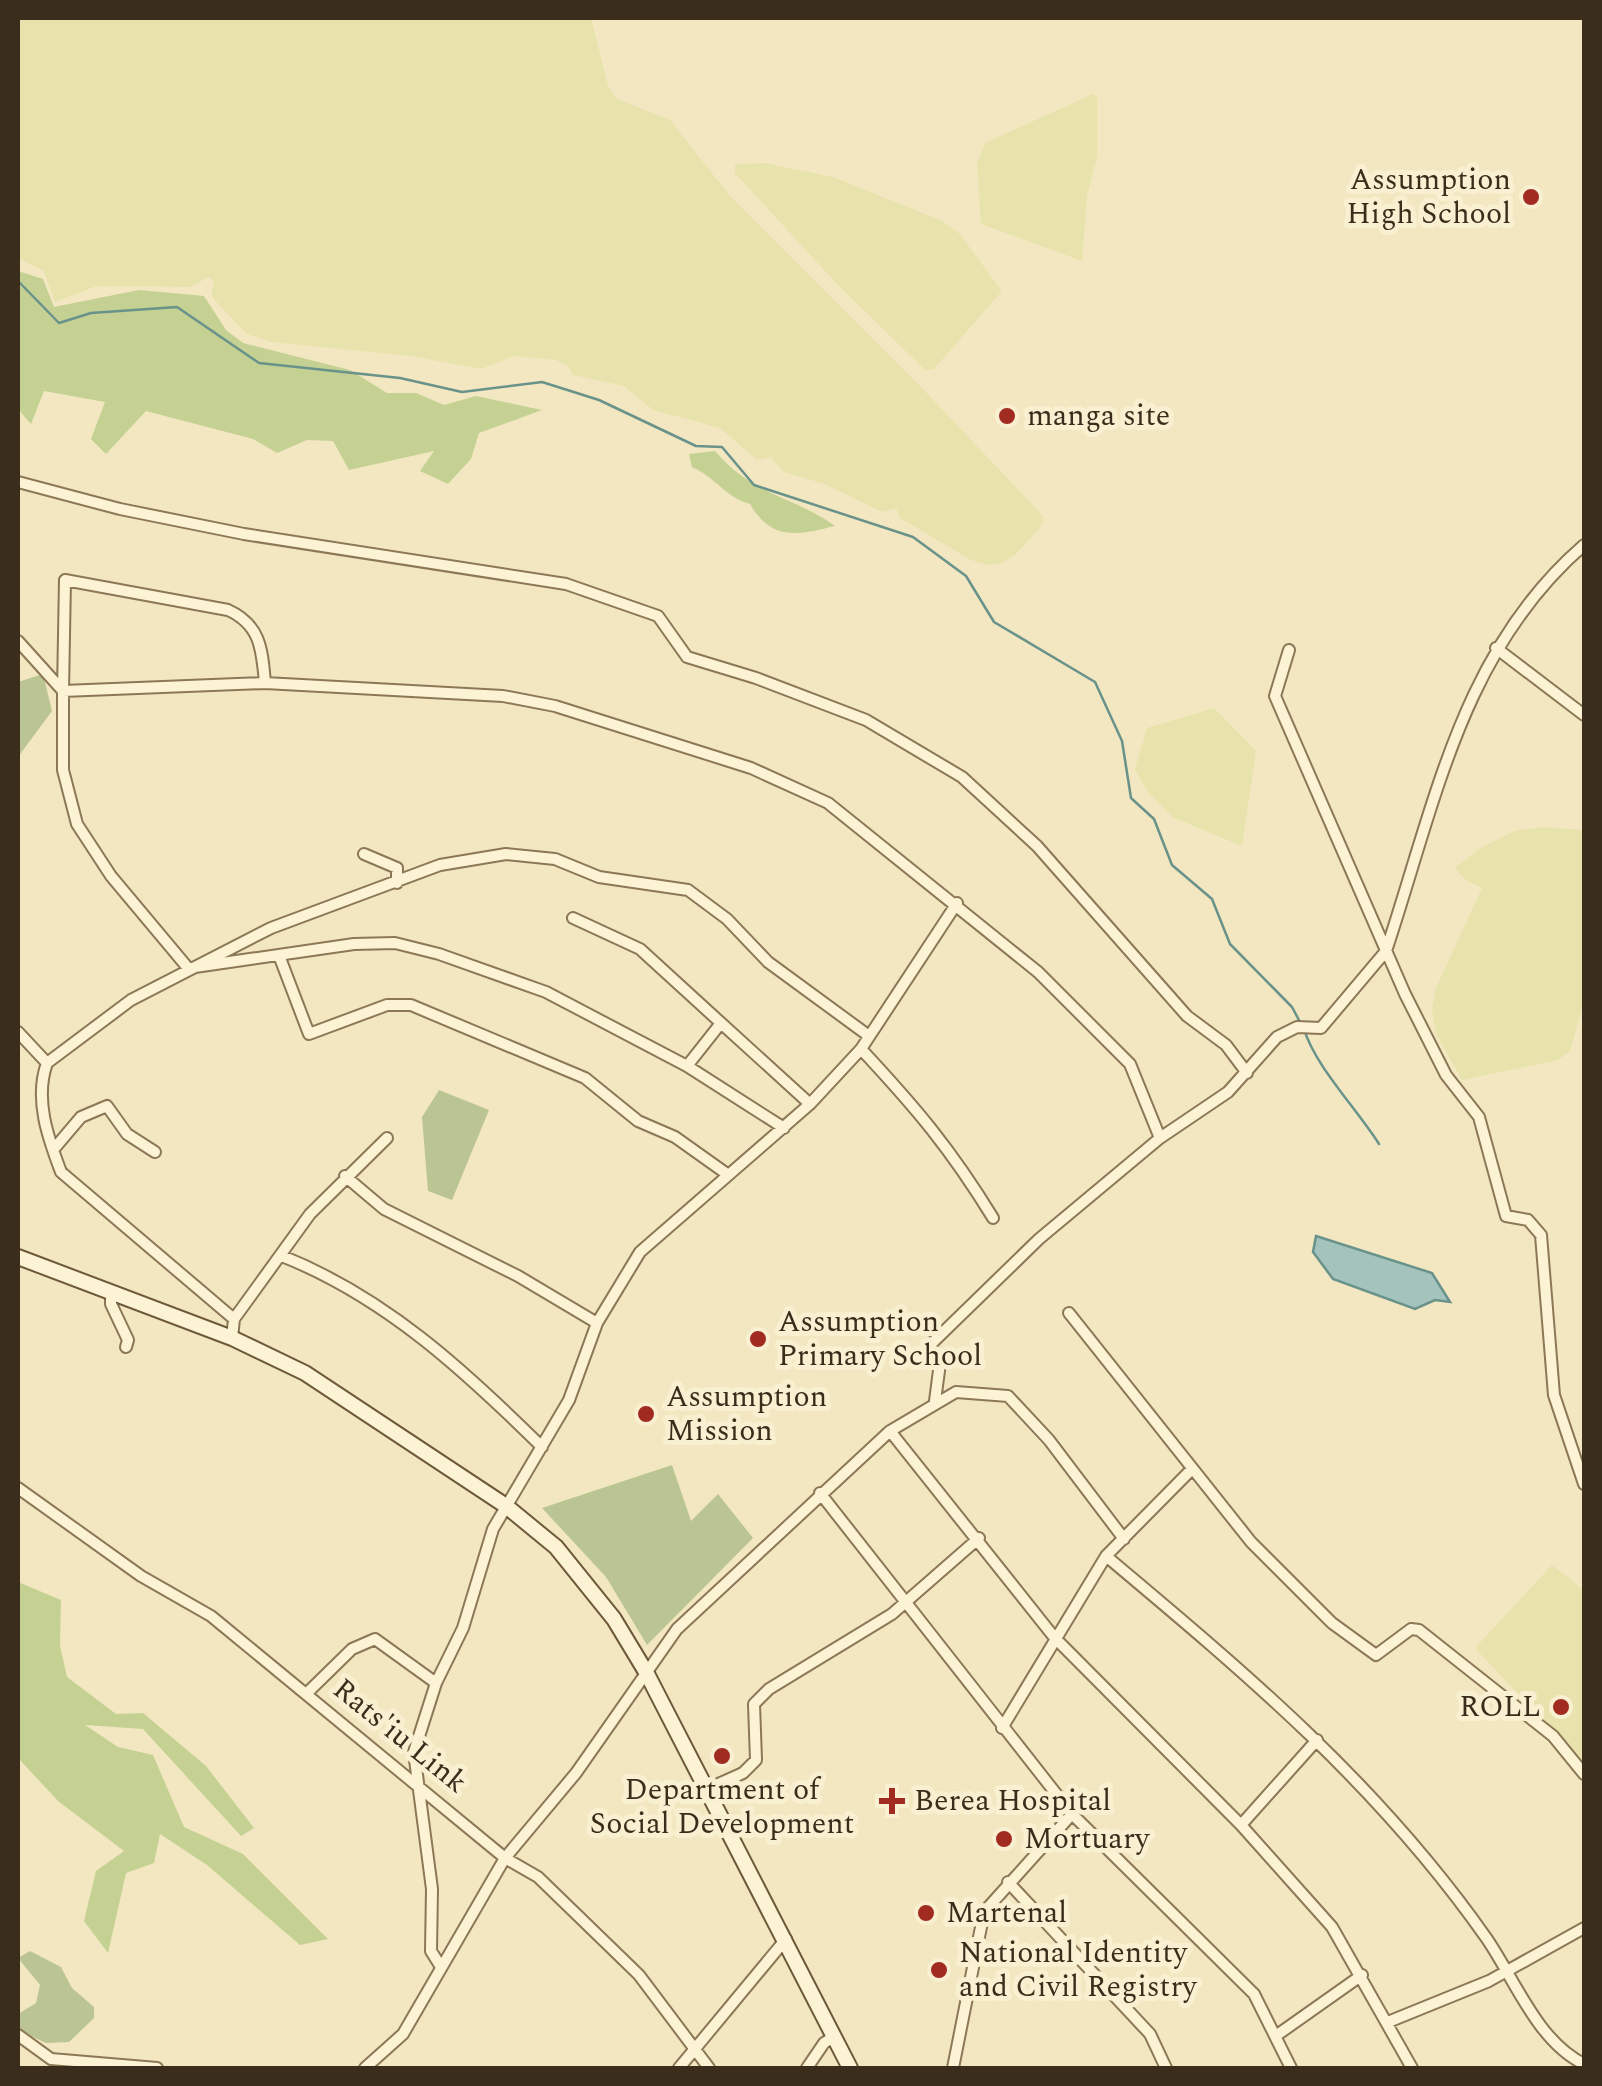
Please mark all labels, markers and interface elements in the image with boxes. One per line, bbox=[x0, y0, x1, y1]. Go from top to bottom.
place label: Assumption High School bbox=[1347, 157, 1511, 237]
marker: Assumption High School bbox=[1520, 186, 1542, 208]
place label: manga site bbox=[1027, 393, 1170, 439]
marker: manga site bbox=[996, 405, 1018, 427]
place label: Assumption Primary School bbox=[778, 1299, 982, 1379]
marker: Assumption Primary School bbox=[747, 1328, 769, 1350]
place label: Assumption Mission bbox=[666, 1374, 827, 1454]
marker: Assumption Mission bbox=[635, 1403, 657, 1425]
street label: Rats'iu Link bbox=[323, 1667, 477, 1805]
place label: ROLL bbox=[1459, 1684, 1541, 1730]
marker: ROLL bbox=[1550, 1696, 1572, 1718]
marker: Department of Social Development bbox=[711, 1745, 733, 1767]
place label: Department of Social Development bbox=[590, 1767, 854, 1847]
place label: Berea Hospital bbox=[914, 1778, 1111, 1824]
marker: Berea Hospital bbox=[879, 1788, 905, 1814]
place label: Mortuary bbox=[1024, 1816, 1151, 1862]
marker: Mortuary bbox=[993, 1828, 1015, 1850]
place label: Martenal bbox=[946, 1890, 1067, 1936]
marker: Martenal bbox=[915, 1902, 937, 1924]
place label: National Identity and Civil Registry bbox=[959, 1930, 1198, 2010]
marker: National Identity and Civil Registry bbox=[928, 1959, 950, 1981]

